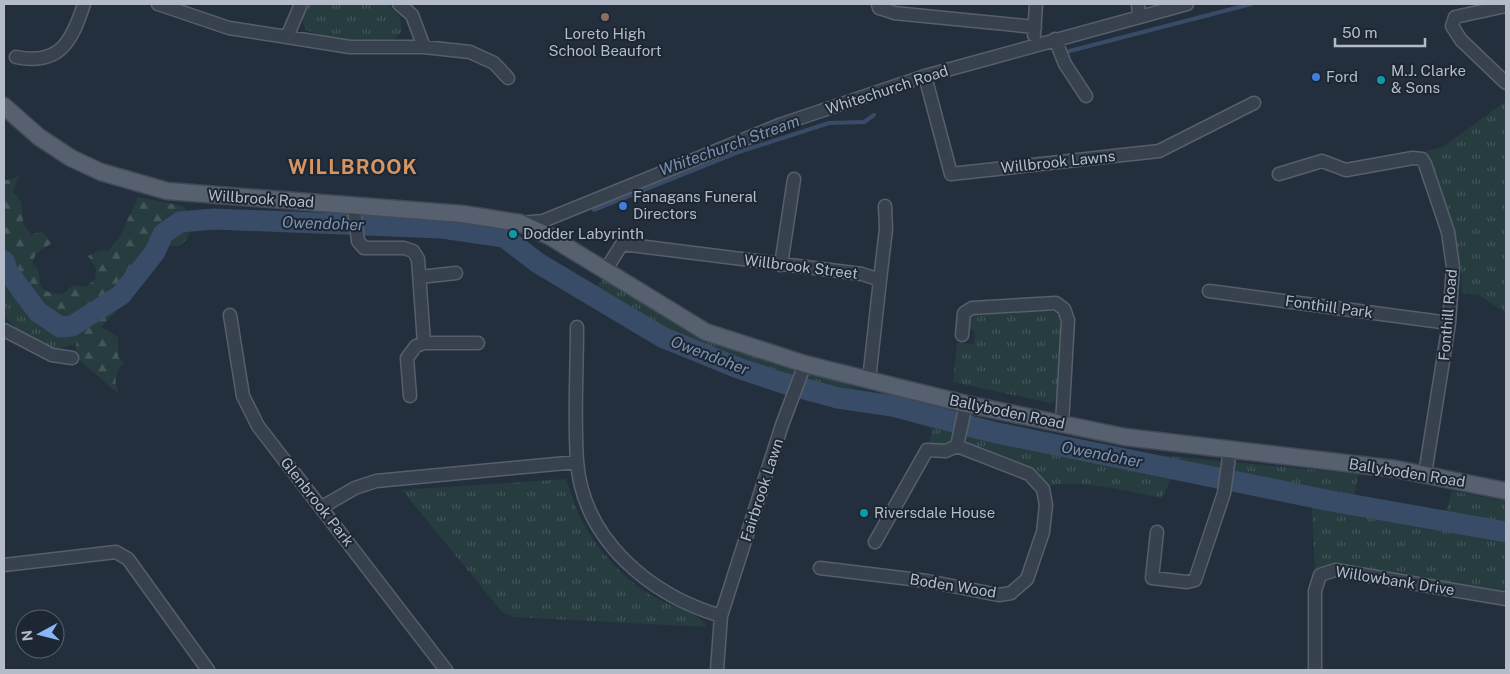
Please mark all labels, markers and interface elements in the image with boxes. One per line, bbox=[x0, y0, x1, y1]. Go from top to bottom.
marker: Loreto High School Beaufort bbox=[599, 11, 611, 23]
scale bar bbox=[1335, 15, 1425, 47]
text: 50 m bbox=[1342, 24, 1377, 41]
place label: Loreto High School Beaufort bbox=[548, 25, 662, 59]
street label: Whitechurch Road bbox=[823, 62, 950, 117]
place label: M.J. Clarke & Sons bbox=[1391, 62, 1466, 96]
place label: Ford bbox=[1326, 68, 1358, 85]
marker: Ford bbox=[1310, 71, 1322, 83]
marker: M.J. Clarke & Sons bbox=[1375, 74, 1387, 86]
water label: Whitechurch Stream bbox=[656, 111, 802, 180]
street label: Willbrook Lawns bbox=[1000, 147, 1116, 176]
district label: WILLBROOK bbox=[288, 155, 418, 179]
street label: Willbrook Road bbox=[207, 186, 315, 211]
place label: Fanagans Funeral Directors bbox=[633, 188, 757, 222]
marker: Fanagans Funeral Directors bbox=[617, 200, 629, 212]
water label: Owendoher bbox=[282, 213, 365, 234]
place label: Dodder Labyrinth bbox=[523, 225, 644, 242]
marker: Dodder Labyrinth bbox=[507, 228, 519, 240]
street label: Willbrook Street bbox=[743, 251, 859, 282]
street label: Fonthill Road bbox=[1435, 268, 1460, 361]
street label: Fonthill Park bbox=[1284, 292, 1374, 321]
water label: Owendoher bbox=[668, 332, 753, 379]
street label: Ballyboden Road bbox=[948, 391, 1066, 432]
street label: Fairbrook Lawn bbox=[737, 436, 786, 543]
water label: Owendoher bbox=[1060, 437, 1145, 472]
street label: Glenbrook Park bbox=[277, 454, 357, 549]
street label: Ballyboden Road bbox=[1348, 455, 1467, 490]
place label: Riversdale House bbox=[874, 504, 995, 521]
marker: Riversdale House bbox=[858, 507, 870, 519]
street label: Willowbank Drive bbox=[1334, 563, 1456, 598]
street label: Boden Wood bbox=[909, 570, 998, 601]
north arrow bbox=[15, 609, 65, 659]
text: N bbox=[18, 629, 36, 642]

